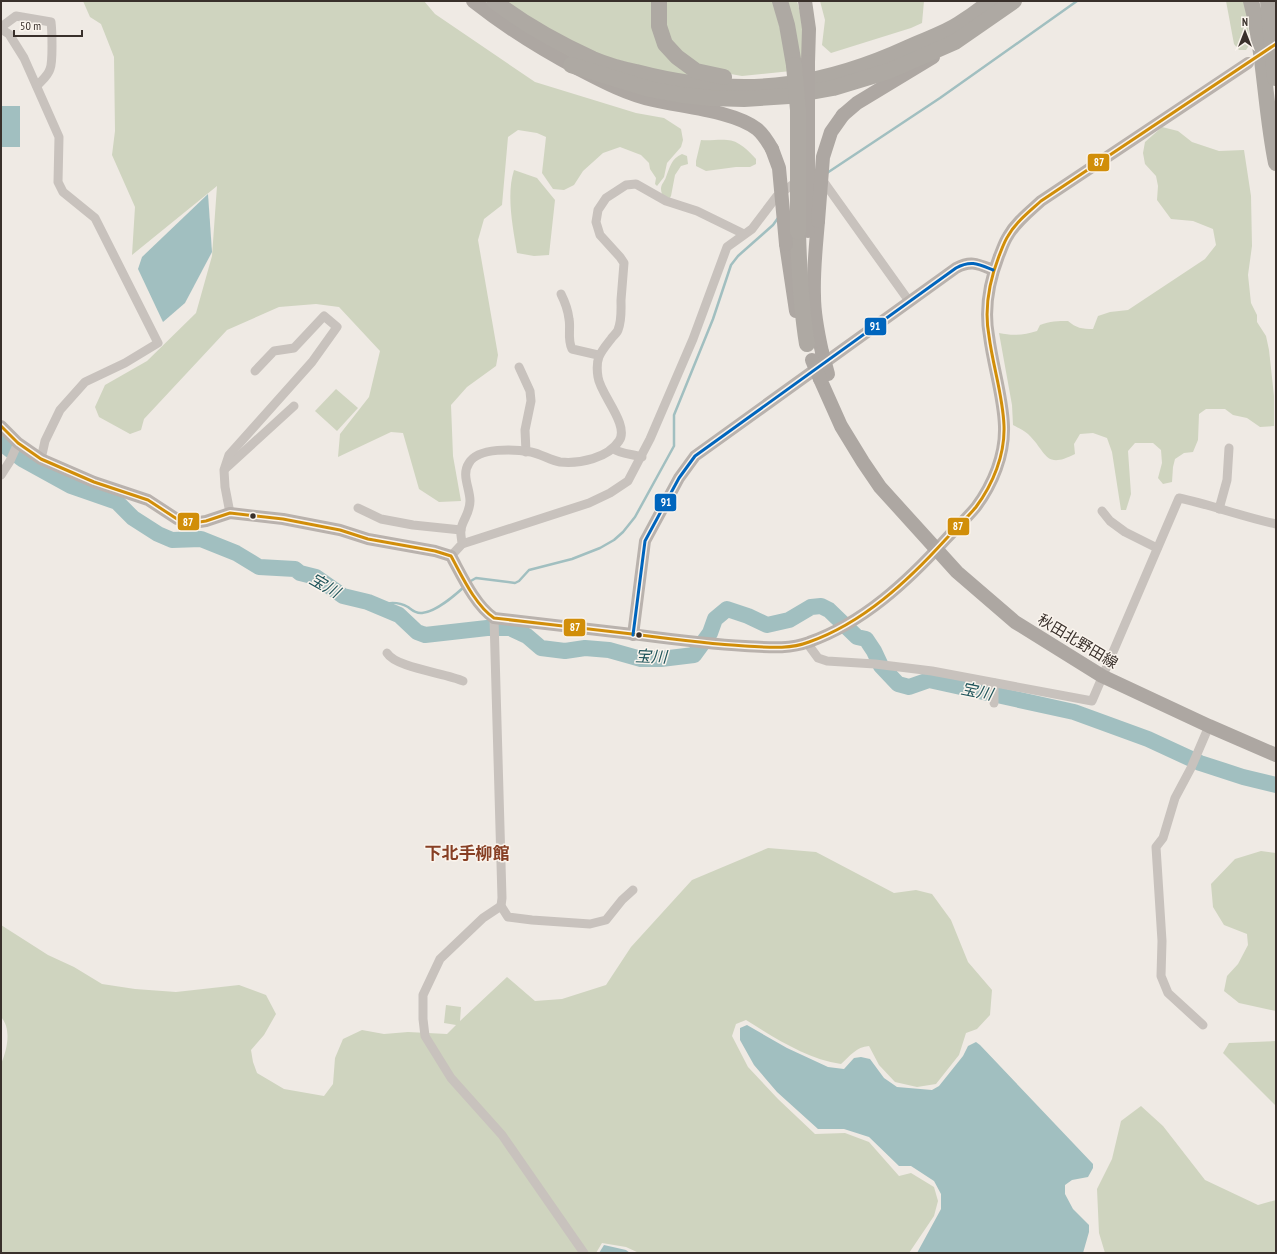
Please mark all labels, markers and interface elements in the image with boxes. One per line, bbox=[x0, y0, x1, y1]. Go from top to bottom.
scale bar bbox=[14, 12, 82, 38]
north arrow bbox=[1225, 12, 1265, 52]
text: N bbox=[1242, 15, 1248, 29]
text: 50 m bbox=[20, 18, 41, 33]
line badge: 87 bbox=[1087, 153, 1110, 172]
text: 87 bbox=[1094, 155, 1104, 169]
line badge: 91 bbox=[864, 317, 887, 336]
text: 91 bbox=[870, 319, 880, 333]
line badge: 91 bbox=[654, 493, 677, 512]
text: 91 bbox=[661, 495, 671, 509]
unlabelled marker bbox=[248, 511, 258, 521]
line badge: 87 bbox=[177, 512, 200, 531]
text: 87 bbox=[183, 515, 193, 529]
line badge: 87 bbox=[947, 517, 970, 536]
text: 87 bbox=[953, 519, 963, 533]
water label: 宝川 bbox=[306, 568, 346, 603]
street label: 秋田北野田線 bbox=[1035, 610, 1121, 672]
line badge: 87 bbox=[563, 618, 586, 637]
text: 87 bbox=[570, 620, 580, 634]
unlabelled marker bbox=[634, 630, 644, 640]
water label: 宝川 bbox=[635, 645, 669, 667]
water label: 宝川 bbox=[959, 678, 997, 705]
district label: 下北手柳館 bbox=[425, 842, 510, 864]

